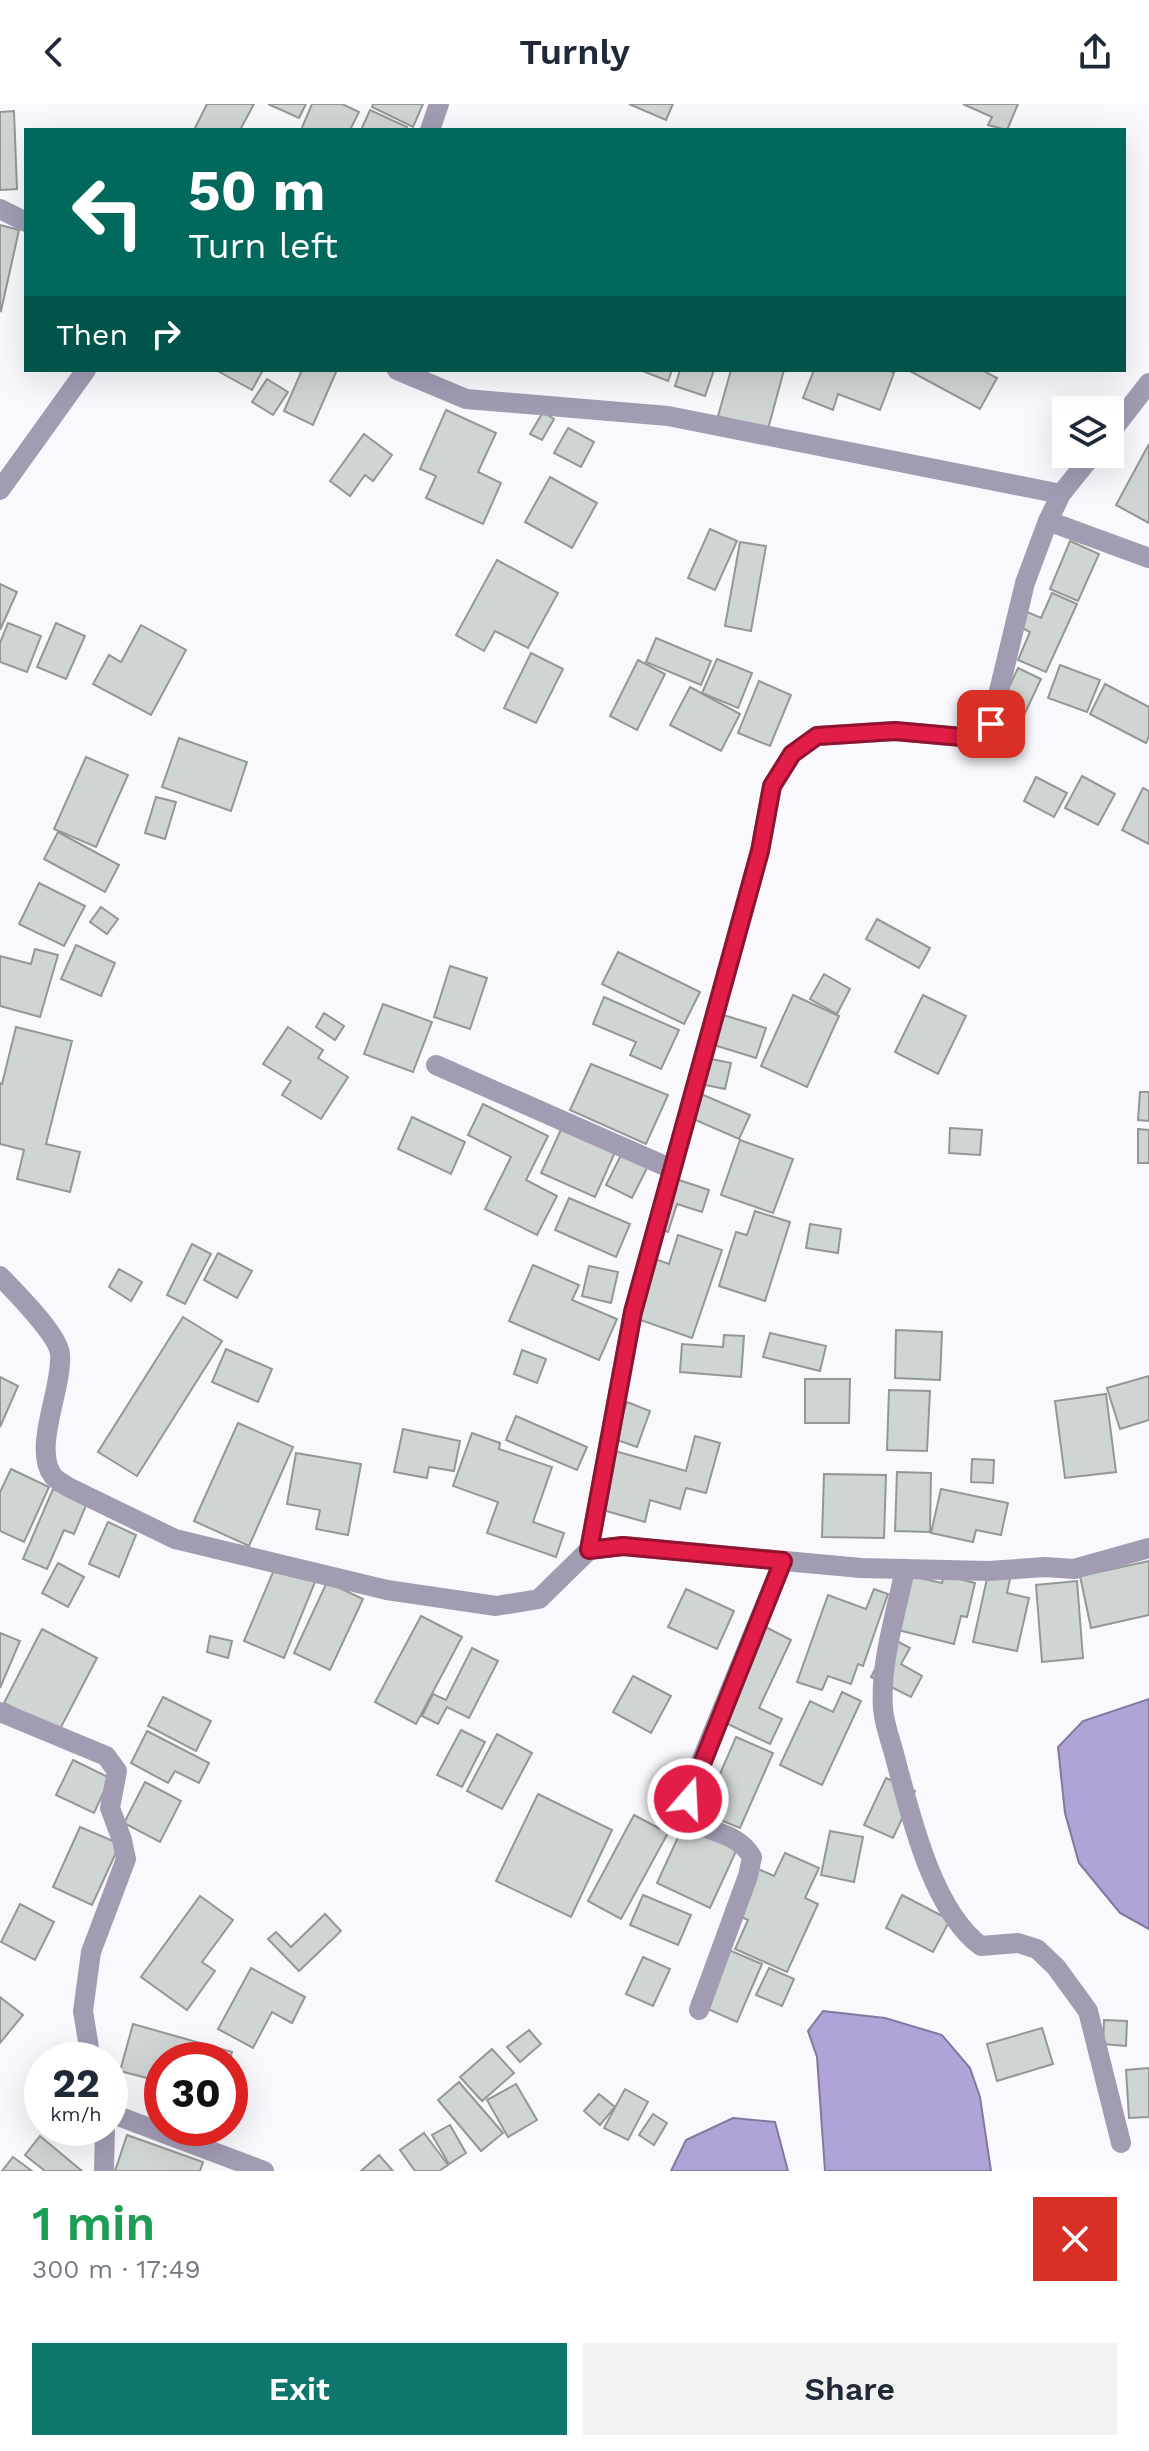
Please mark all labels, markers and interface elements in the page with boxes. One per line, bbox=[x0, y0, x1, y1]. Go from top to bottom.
icon: back bbox=[32, 30, 76, 74]
icon: share bbox=[1073, 30, 1117, 74]
text: Turnly bbox=[519, 31, 630, 73]
text: 50 m bbox=[188, 158, 325, 224]
icon: left bbox=[56, 160, 160, 264]
text: Turn left bbox=[188, 225, 338, 267]
icon: right bbox=[144, 312, 188, 356]
text: Then bbox=[56, 317, 128, 352]
map controls bbox=[1052, 396, 1124, 468]
button: layers bbox=[1052, 396, 1124, 468]
pin bbox=[957, 690, 1025, 758]
icon: arrive bbox=[969, 702, 1013, 746]
position arrow bbox=[646, 1757, 730, 1841]
speed limit sign: 30 bbox=[144, 2042, 248, 2146]
text: 22 bbox=[52, 2060, 100, 2107]
text: km/h bbox=[50, 2102, 102, 2126]
text: 1 min bbox=[32, 2195, 155, 2252]
button: close bbox=[1033, 2197, 1117, 2281]
text: 300 m · 17:49 bbox=[32, 2254, 201, 2284]
button: Exit bbox=[32, 2343, 567, 2435]
button: Share bbox=[583, 2343, 1117, 2435]

